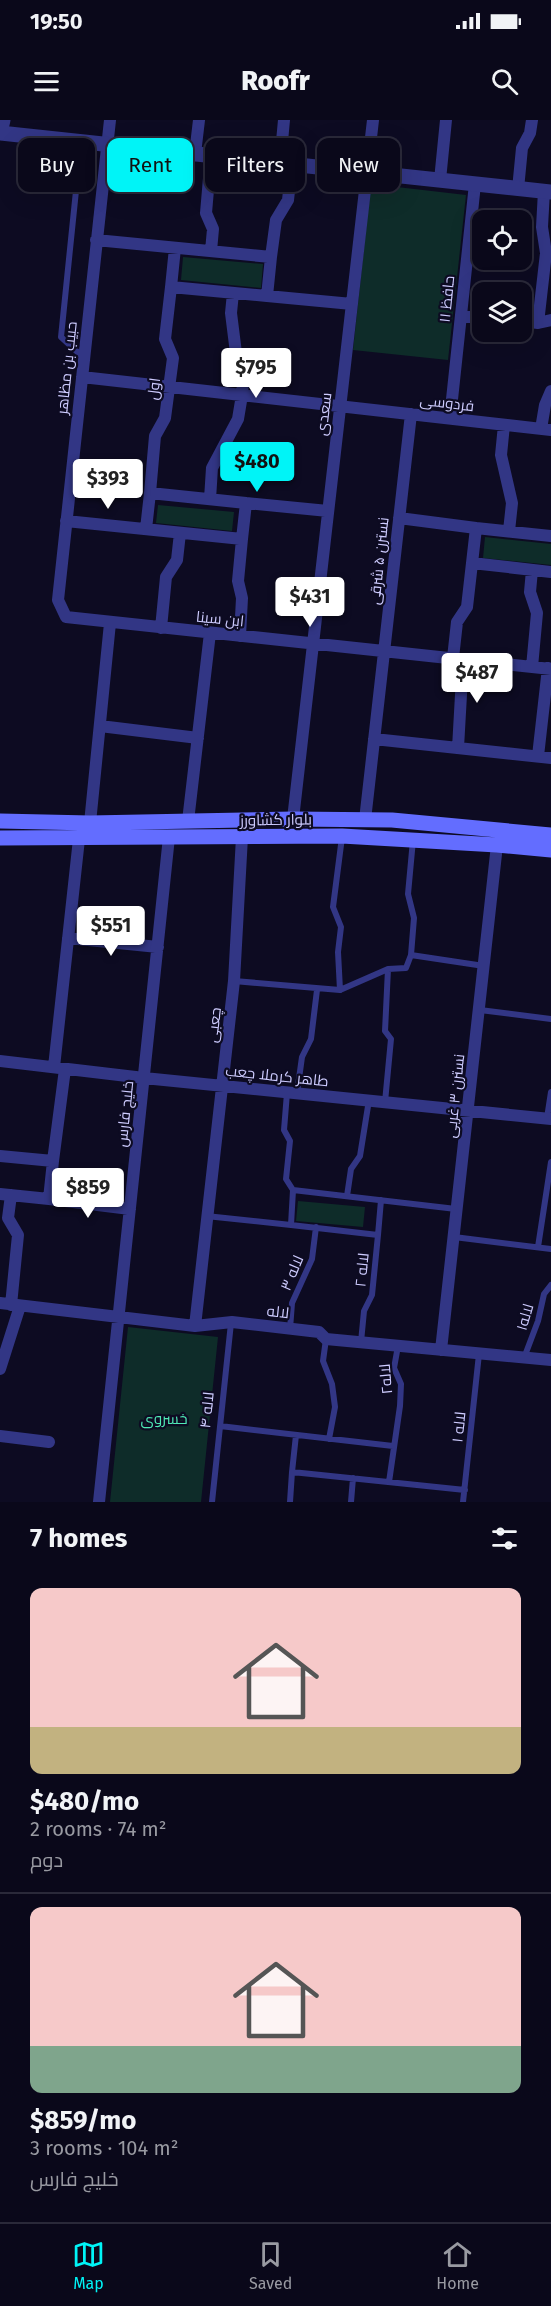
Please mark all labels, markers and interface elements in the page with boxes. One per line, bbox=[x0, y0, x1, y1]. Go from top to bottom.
text: 19:50 bbox=[30, 8, 83, 35]
icon: menu bbox=[30, 65, 63, 98]
text: Roofr bbox=[241, 65, 310, 97]
icon: search bbox=[488, 65, 521, 98]
chip: Buy bbox=[18, 138, 95, 192]
chip: Rent bbox=[107, 138, 193, 192]
chip: Filters bbox=[205, 138, 305, 192]
chip: New bbox=[317, 138, 400, 192]
map controls bbox=[472, 210, 532, 342]
button: locate bbox=[472, 210, 532, 270]
street label: حافظ ۱۱ bbox=[436, 275, 458, 323]
button: layers bbox=[472, 282, 532, 342]
street label: حبیب بن مظاهر bbox=[53, 321, 82, 417]
pin: $795 bbox=[220, 348, 292, 399]
text: $795 bbox=[235, 355, 277, 379]
street label: اول bbox=[144, 377, 164, 401]
street label: سعدی bbox=[312, 391, 337, 437]
street label: فردوسی bbox=[419, 391, 475, 416]
pin: $480 bbox=[221, 442, 293, 493]
text: $480 bbox=[234, 449, 280, 473]
pin: $393 bbox=[72, 459, 144, 510]
text: $393 bbox=[87, 466, 129, 490]
street label: نسترن ۵ شرقی bbox=[365, 516, 394, 606]
pin: $431 bbox=[274, 577, 346, 628]
text: $431 bbox=[289, 584, 331, 608]
street label: ابن سینا bbox=[195, 608, 245, 631]
pin: $487 bbox=[441, 653, 513, 704]
text: $487 bbox=[456, 660, 498, 684]
street label: بلوار کشاورز bbox=[239, 810, 312, 830]
pin: $551 bbox=[75, 906, 147, 957]
text: $551 bbox=[91, 913, 131, 937]
street label: چعبی bbox=[203, 1006, 226, 1044]
street label: نسترن ۳ غربی bbox=[442, 1053, 469, 1139]
street label: طاهر کرملا چعب bbox=[224, 1062, 329, 1091]
street label: خلیج فارس bbox=[113, 1080, 139, 1148]
pin: $859 bbox=[52, 1168, 124, 1219]
text: $859 bbox=[66, 1175, 110, 1199]
street label: لاله ۲ bbox=[351, 1252, 373, 1288]
street label: لاله ۳ bbox=[277, 1253, 307, 1293]
street label: لاله۱ bbox=[513, 1301, 537, 1333]
street label: لاله bbox=[266, 1302, 290, 1322]
street label: لاله۲ bbox=[376, 1363, 396, 1395]
street label: لاله ۴ bbox=[196, 1391, 218, 1429]
park label: خسروی bbox=[140, 1410, 188, 1429]
street label: لاله ۱ bbox=[448, 1411, 470, 1443]
icon: filters bbox=[488, 1522, 521, 1555]
text: 7 homes bbox=[30, 1523, 127, 1554]
icon: home bbox=[222, 1627, 330, 1735]
text: $480/mo bbox=[30, 1786, 139, 1817]
text: 2 rooms · 74 m² bbox=[30, 1817, 167, 1841]
text: دوم bbox=[30, 1848, 63, 1872]
icon: home bbox=[222, 1946, 330, 2054]
text: $859/mo bbox=[30, 2105, 136, 2136]
text: 3 rooms · 104 m² bbox=[30, 2136, 178, 2160]
text: خلیج فارس bbox=[30, 2167, 119, 2191]
tab: Map bbox=[72, 2238, 105, 2293]
tab: Saved bbox=[249, 2238, 292, 2293]
tab: Home bbox=[436, 2238, 479, 2293]

